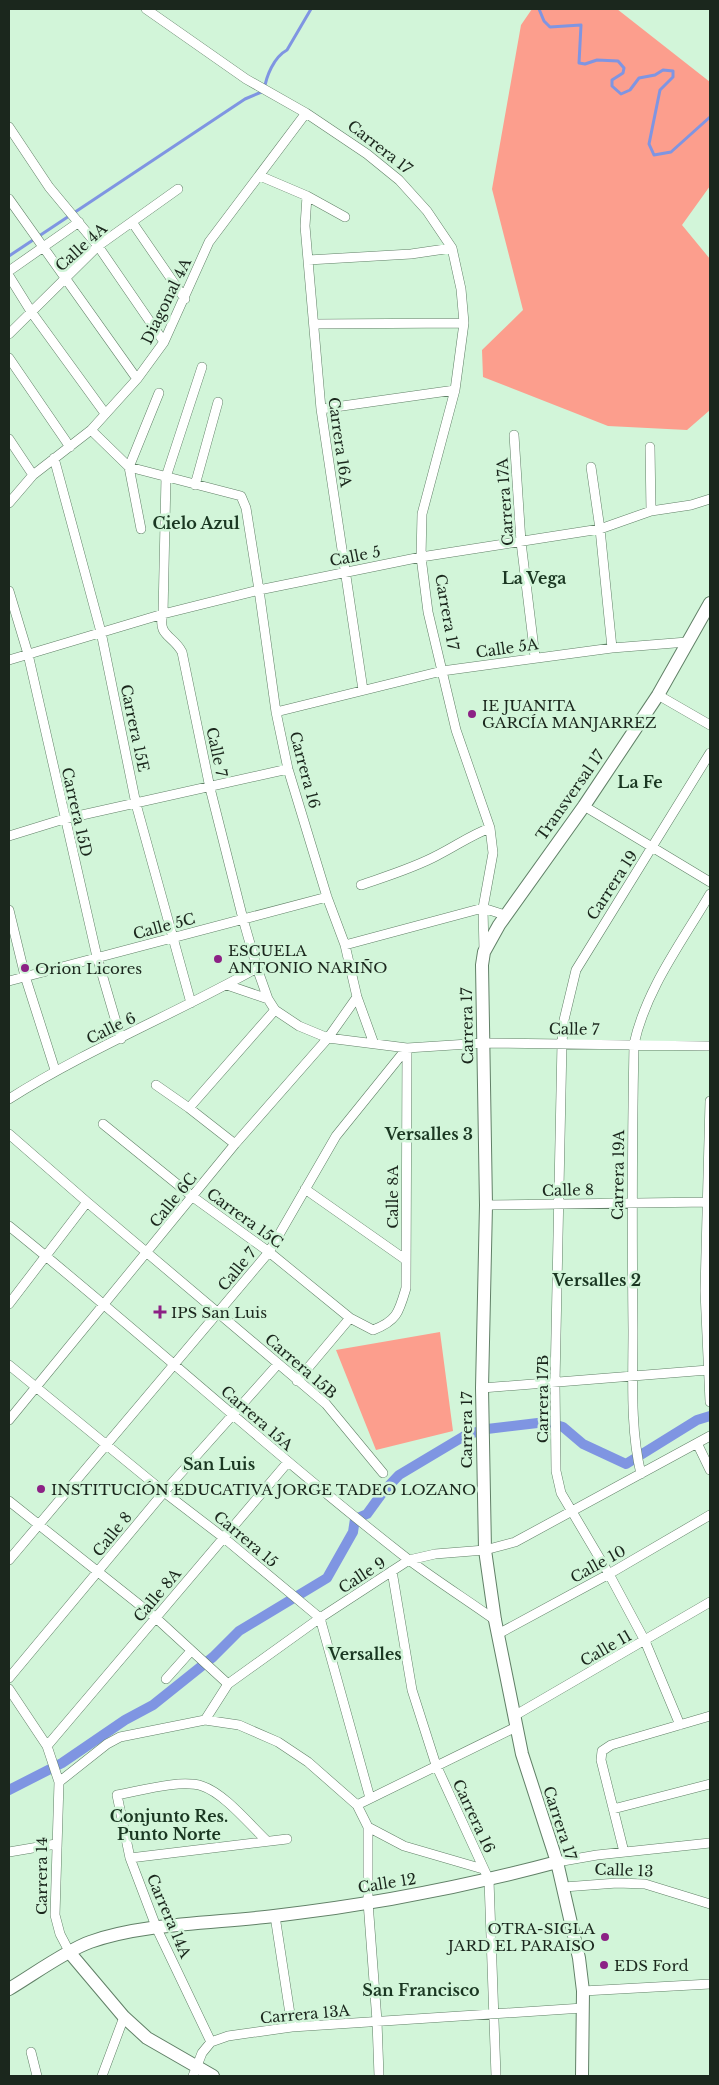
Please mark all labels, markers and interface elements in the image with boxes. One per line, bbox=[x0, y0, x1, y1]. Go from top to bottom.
street label: Carrera 17 bbox=[344, 116, 417, 178]
street label: Calle 4A bbox=[51, 218, 111, 275]
street label: Diagonal 4A bbox=[137, 254, 195, 347]
street label: Carrera 16A bbox=[324, 396, 356, 489]
street label: Carrera 17A bbox=[492, 457, 518, 547]
district label: Cielo Azul bbox=[152, 513, 240, 533]
street label: Calle 5 bbox=[328, 542, 382, 570]
district label: La Vega bbox=[502, 568, 566, 588]
street label: Carrera 17 bbox=[431, 572, 463, 652]
street label: Calle 5A bbox=[474, 634, 540, 662]
street label: Carrera 15E bbox=[116, 683, 154, 773]
place label: IE JUANITA GARCÍA MANJARREZ bbox=[482, 696, 656, 732]
marker: IE JUANITA GARCÍA MANJARREZ bbox=[466, 708, 478, 720]
street label: Calle 7 bbox=[202, 725, 232, 779]
street label: Carrera 16 bbox=[286, 729, 324, 811]
street label: Transversal 17 bbox=[532, 746, 609, 844]
street label: Carrera 15D bbox=[57, 765, 97, 859]
district label: La Fe bbox=[617, 772, 663, 792]
street label: Carrera 19 bbox=[583, 847, 641, 923]
street label: Calle 5C bbox=[131, 909, 197, 943]
place label: ESCUELA ANTONIO NARIÑO bbox=[227, 941, 388, 977]
marker: ESCUELA ANTONIO NARIÑO bbox=[212, 953, 224, 965]
place label: Orion Licores bbox=[35, 959, 142, 978]
marker: Orion Licores bbox=[19, 962, 31, 974]
street label: Carrera 17 bbox=[457, 987, 477, 1065]
street label: Calle 6 bbox=[83, 1008, 139, 1048]
street label: Calle 7 bbox=[549, 1019, 600, 1039]
district label: Versalles 3 bbox=[384, 1124, 473, 1144]
street label: Carrera 19A bbox=[608, 1129, 628, 1220]
street label: Calle 8A bbox=[383, 1165, 402, 1229]
street label: Calle 6C bbox=[145, 1169, 201, 1231]
street label: Calle 8 bbox=[542, 1180, 594, 1200]
street label: Carrera 15C bbox=[203, 1184, 287, 1252]
street label: Calle 7 bbox=[214, 1243, 261, 1295]
district label: Versalles 2 bbox=[552, 1270, 641, 1290]
place label: IPS San Luis bbox=[171, 1303, 267, 1322]
marker: IPS San Luis bbox=[153, 1305, 167, 1319]
street label: Carrera 15B bbox=[261, 1330, 341, 1402]
street label: Carrera 17B bbox=[533, 1355, 552, 1443]
street label: Carrera 15A bbox=[217, 1381, 297, 1455]
street label: Carrera 17 bbox=[457, 1391, 476, 1468]
district label: San Luis bbox=[183, 1454, 255, 1474]
place label: INSTITUCIÓN EDUCATIVA JORGE TADEO LOZANO bbox=[51, 1480, 476, 1499]
marker: INSTITUCIÓN EDUCATIVA JORGE TADEO LOZANO bbox=[35, 1483, 47, 1495]
street label: Carrera 15 bbox=[210, 1507, 282, 1571]
street label: Calle 8 bbox=[88, 1508, 136, 1560]
street label: Calle 10 bbox=[567, 1541, 629, 1587]
street label: Calle 9 bbox=[335, 1553, 389, 1597]
street label: Calle 8A bbox=[129, 1564, 185, 1625]
street label: Calle 11 bbox=[577, 1626, 635, 1670]
district label: Versalles bbox=[327, 1644, 402, 1664]
street label: Carrera 16 bbox=[449, 1776, 499, 1856]
street label: Carrera 17 bbox=[539, 1783, 581, 1863]
district label: Conjunto Res. Punto Norte bbox=[110, 1806, 228, 1844]
street label: Carrera 14 bbox=[32, 1837, 51, 1915]
street label: Calle 13 bbox=[594, 1859, 654, 1881]
street label: Calle 12 bbox=[356, 1869, 418, 1897]
street label: Carrera 14A bbox=[143, 1871, 195, 1961]
place label: OTRA-SIGLA JARD EL PARAISO bbox=[446, 1919, 595, 1955]
marker: OTRA-SIGLA JARD EL PARAISO bbox=[599, 1931, 611, 1943]
place label: EDS Ford bbox=[614, 1956, 689, 1975]
marker: EDS Ford bbox=[598, 1959, 610, 1971]
district label: San Francisco bbox=[362, 1980, 480, 2000]
street label: Carrera 13A bbox=[259, 2001, 351, 2027]

